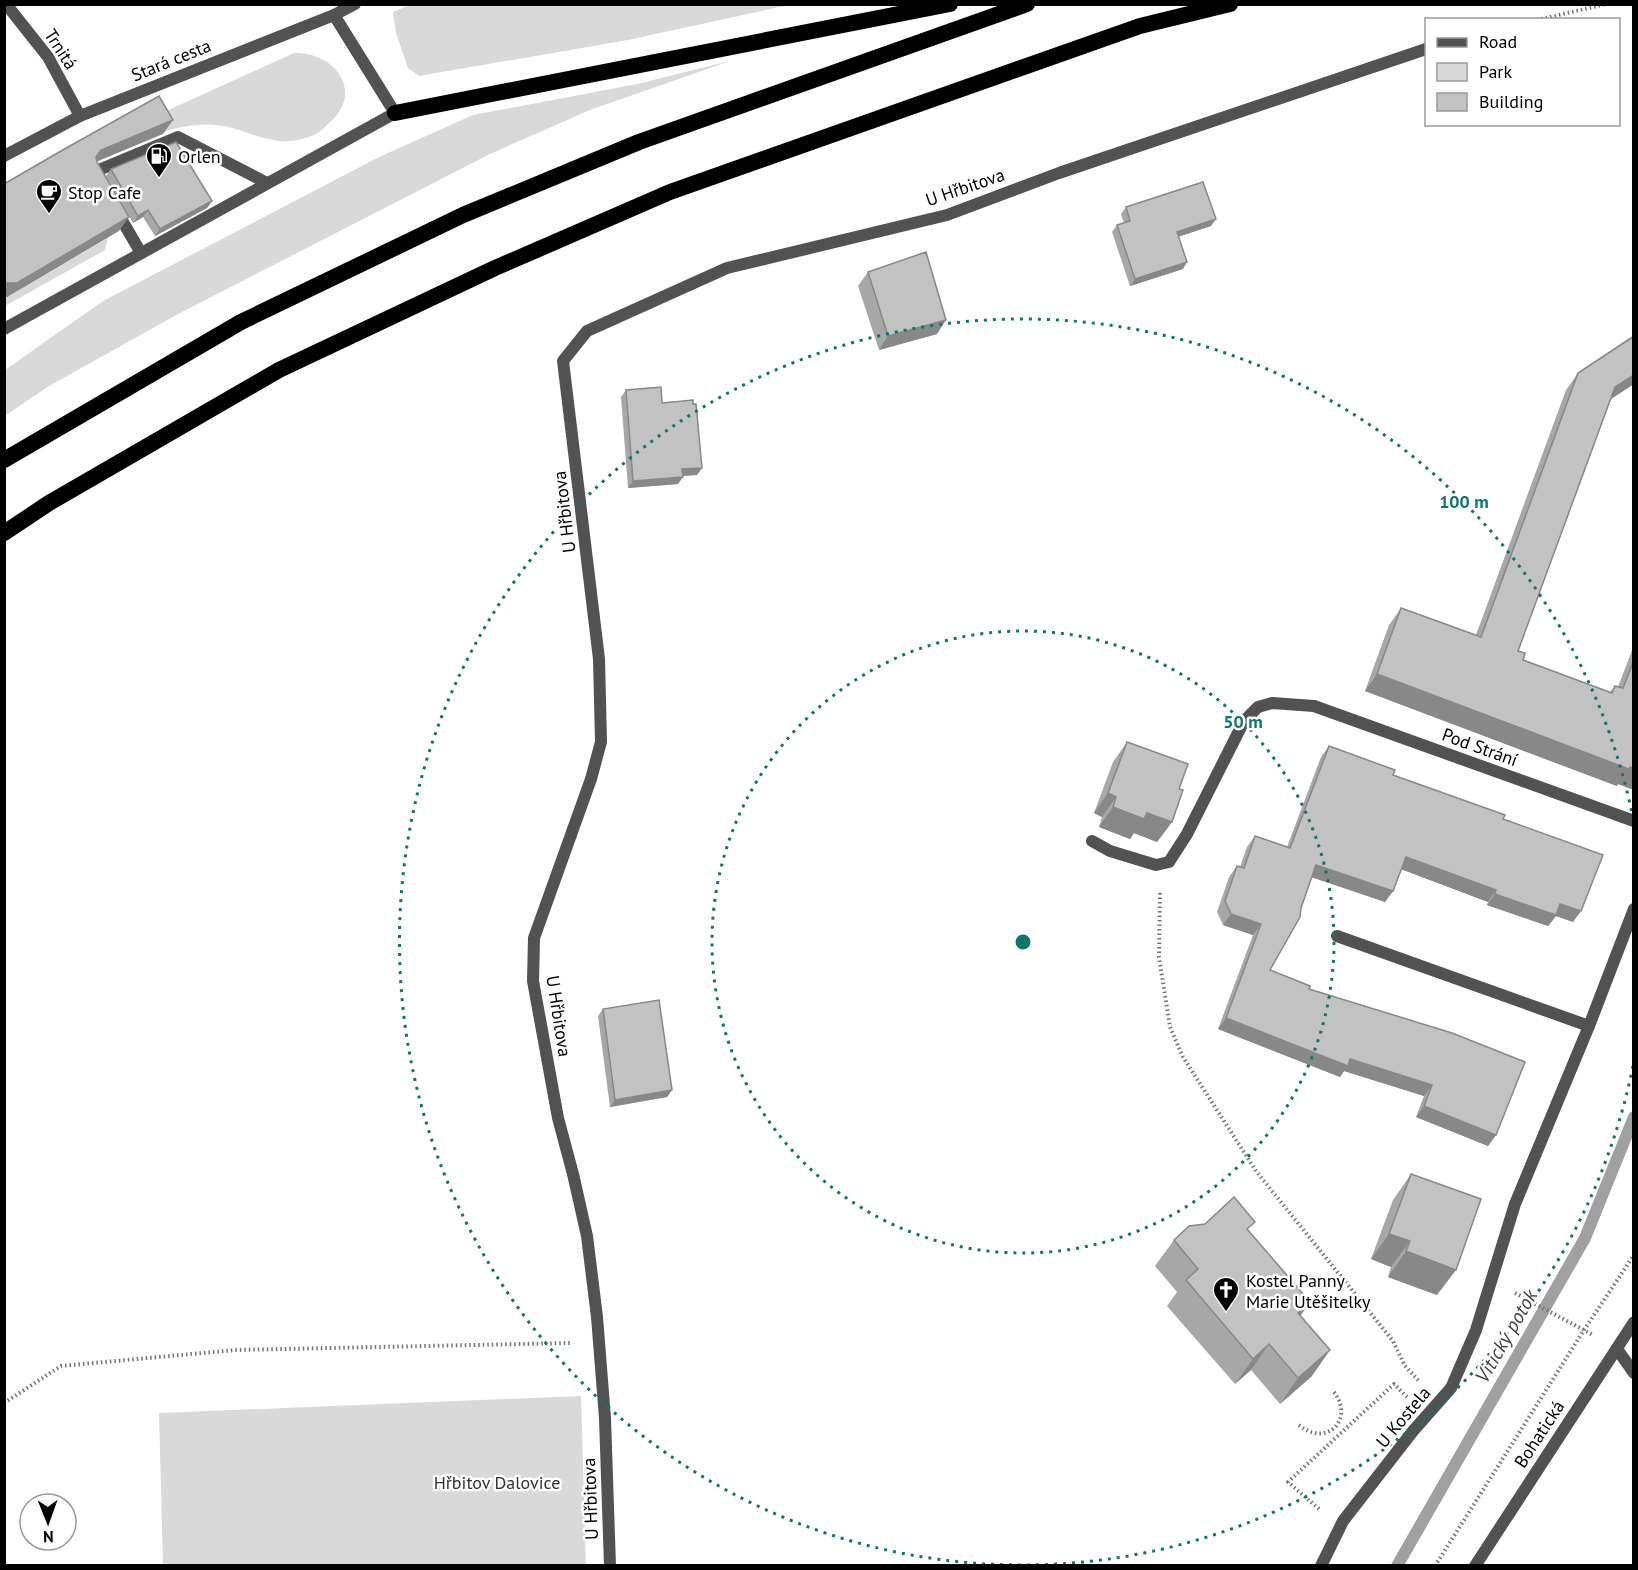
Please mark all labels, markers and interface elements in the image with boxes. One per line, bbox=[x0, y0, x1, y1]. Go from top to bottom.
legend bbox=[1425, 18, 1620, 126]
street label: Trnitá bbox=[39, 24, 83, 74]
text: Road bbox=[1479, 30, 1517, 53]
street label: Stará cesta bbox=[128, 34, 214, 86]
text: Park bbox=[1479, 60, 1512, 83]
text: Building bbox=[1479, 90, 1543, 113]
fuel station icon: Orlen bbox=[144, 141, 174, 179]
place label: Orlen bbox=[178, 145, 221, 168]
street label: U Hřbitova bbox=[922, 163, 1008, 211]
cafe icon: Stop Cafe bbox=[34, 177, 64, 215]
place label: Stop Cafe bbox=[68, 181, 141, 204]
street label: U Hřbitova bbox=[548, 470, 580, 554]
text: 100 m bbox=[1439, 490, 1489, 513]
text: 50 m bbox=[1223, 710, 1263, 733]
street label: Pod Strání bbox=[1439, 723, 1521, 771]
centre of rings bbox=[1013, 932, 1033, 952]
street label: U Hřbitova bbox=[541, 974, 577, 1058]
place label: Kostel Panny Marie Utěšitelky bbox=[1246, 1269, 1371, 1313]
church icon: Kostel Panny Marie Utěšitelky bbox=[1211, 1275, 1241, 1313]
water label: Vitický potok bbox=[1469, 1284, 1544, 1387]
street label: U Kostela bbox=[1371, 1382, 1435, 1452]
street label: Bohatická bbox=[1509, 1396, 1569, 1472]
street label: U Hřbitova bbox=[577, 1457, 603, 1541]
park label: Hřbitov Dalovice bbox=[434, 1471, 560, 1494]
north arrow bbox=[18, 1492, 78, 1552]
text: N bbox=[43, 1527, 54, 1547]

